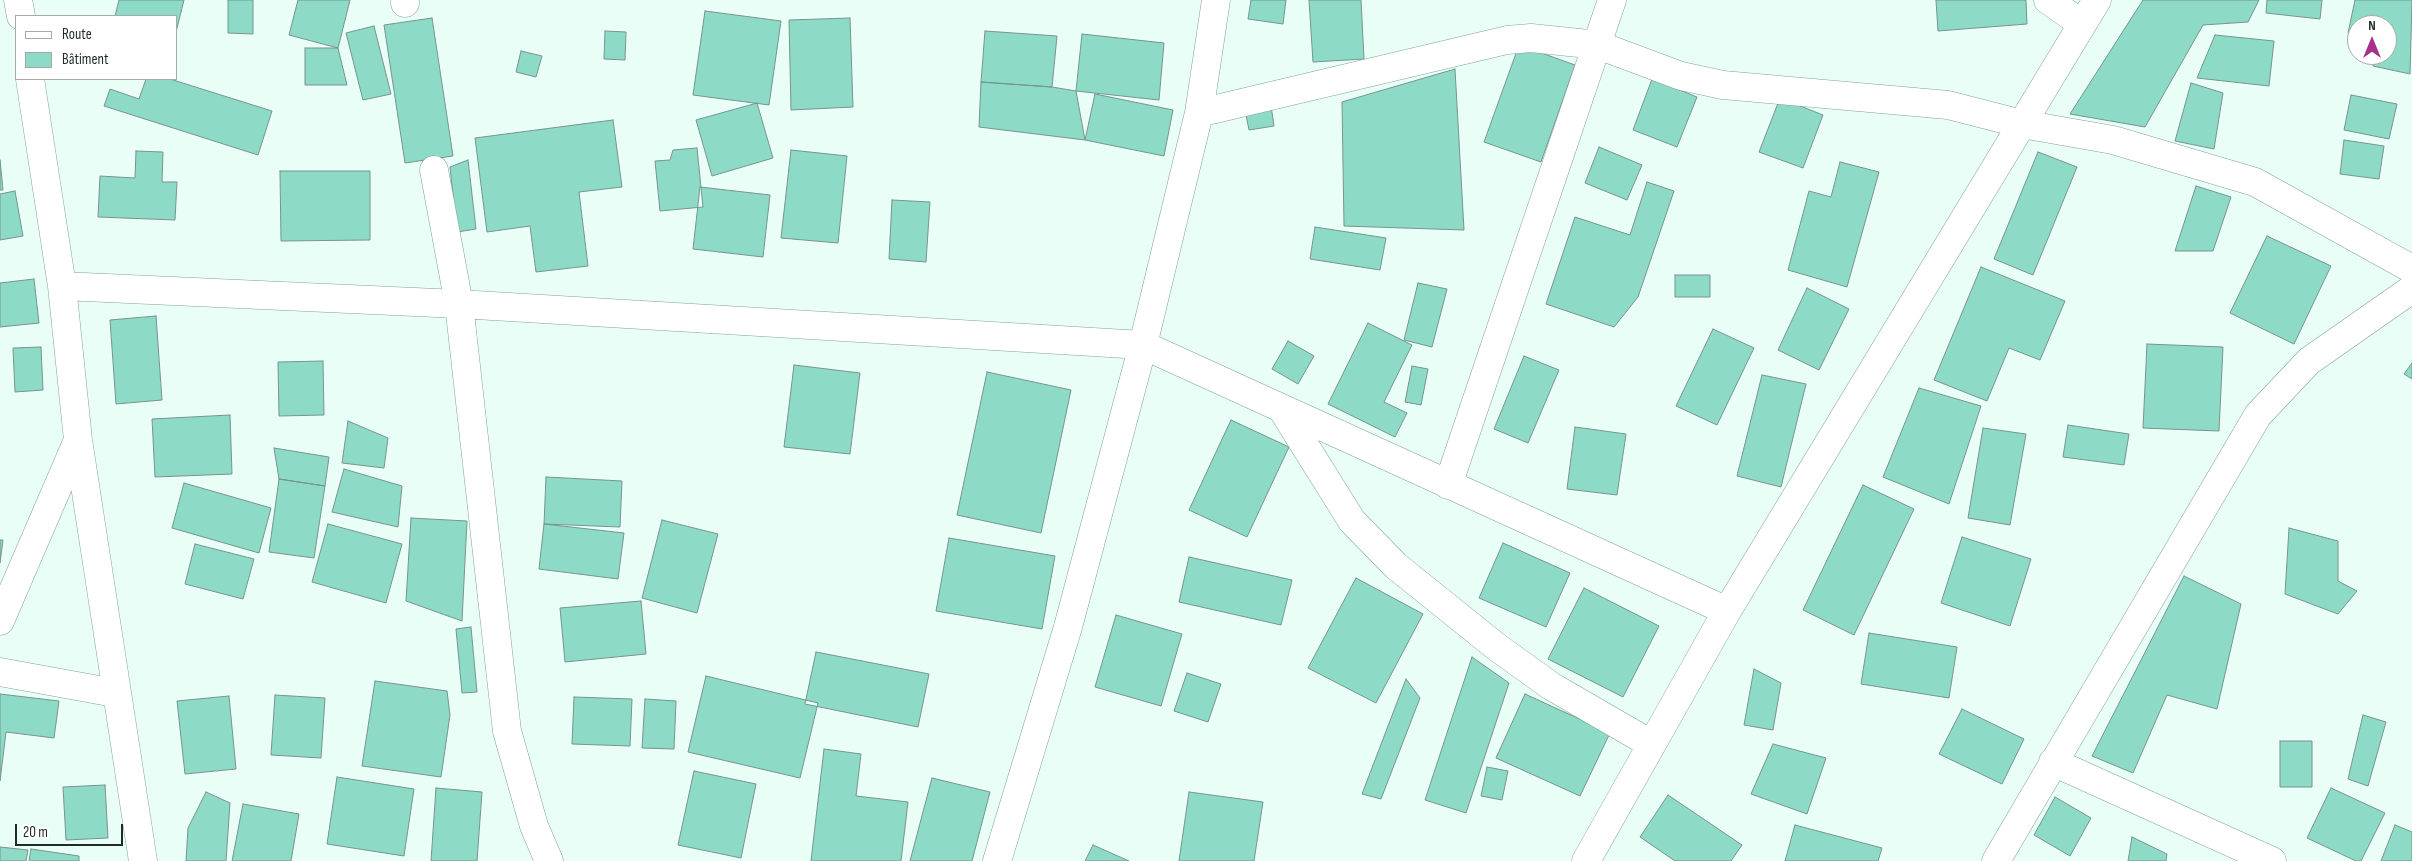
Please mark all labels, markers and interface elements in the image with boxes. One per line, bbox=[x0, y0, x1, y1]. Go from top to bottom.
legend bbox=[15, 15, 178, 80]
north arrow bbox=[2347, 15, 2397, 65]
text: N bbox=[2368, 17, 2376, 34]
text: Route bbox=[62, 25, 92, 44]
text: Bâtiment bbox=[62, 50, 109, 69]
scale bar bbox=[18, 814, 125, 846]
text: 20 m bbox=[23, 823, 48, 842]

